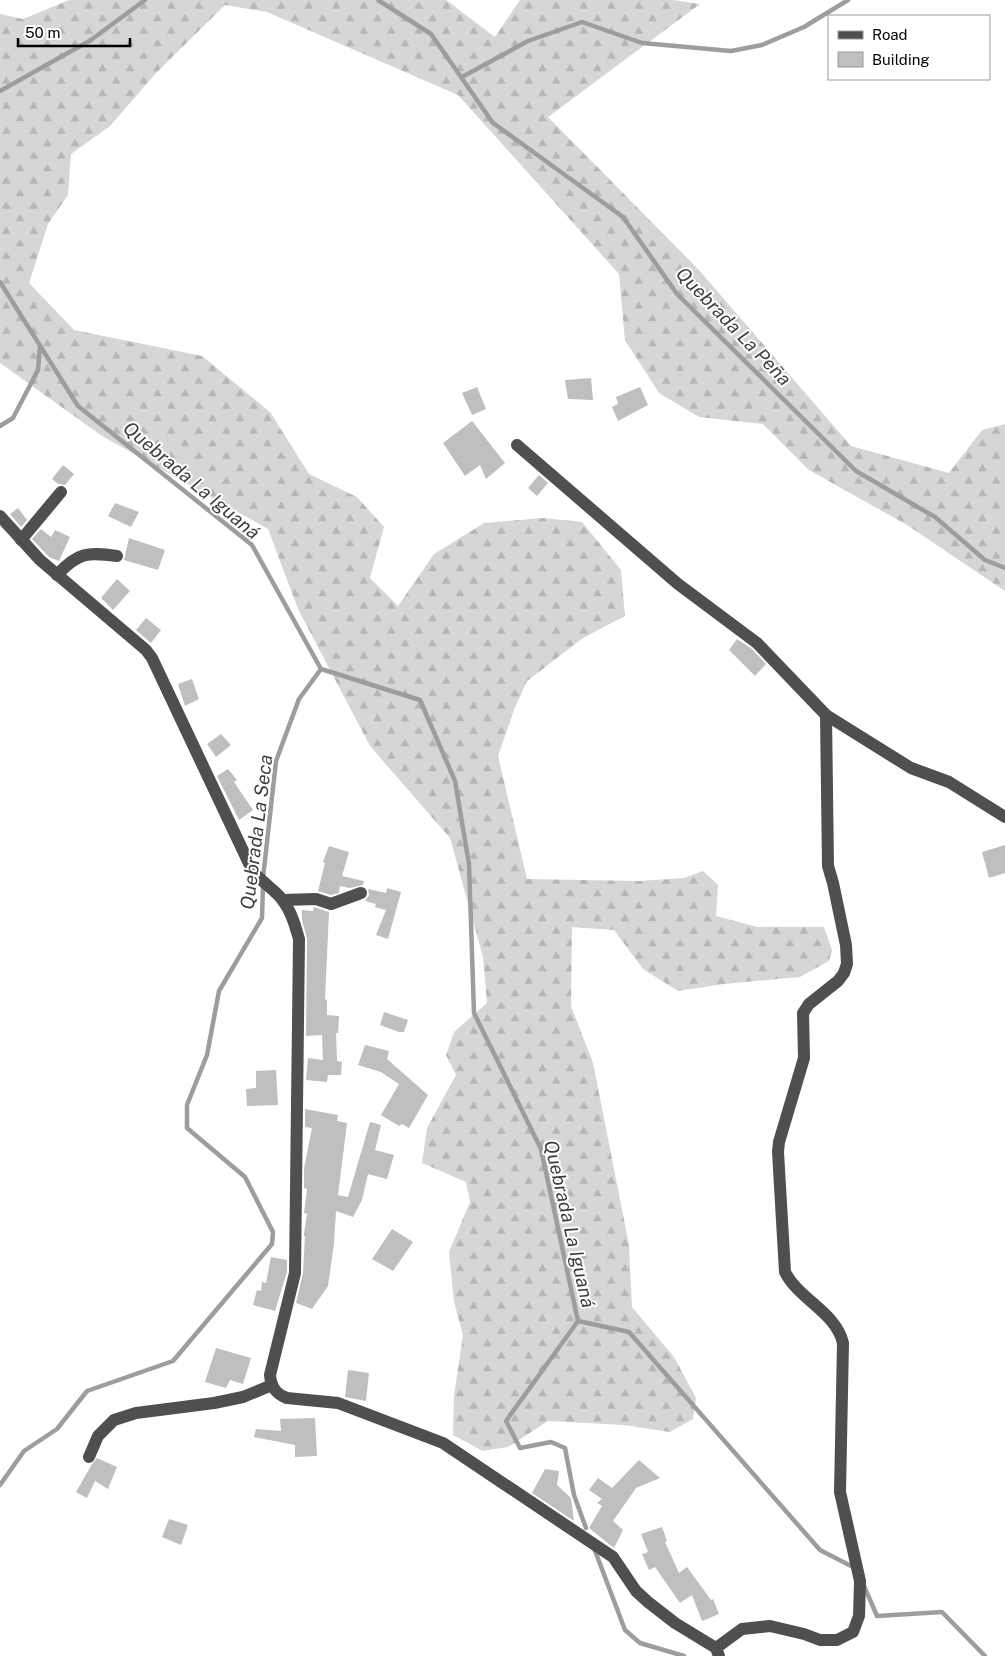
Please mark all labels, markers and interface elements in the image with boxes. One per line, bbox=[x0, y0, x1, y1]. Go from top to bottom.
scale bar bbox=[18, 15, 130, 47]
legend bbox=[828, 15, 990, 80]
text: 50 m bbox=[25, 24, 60, 41]
text: Road bbox=[872, 26, 908, 43]
text: Building bbox=[872, 51, 930, 68]
water label: Quebrada La Peña bbox=[672, 262, 796, 390]
water label: Quebrada La Iguaná bbox=[119, 416, 265, 544]
water label: Quebrada La Seca bbox=[236, 753, 276, 911]
water label: Quebrada La Iguaná bbox=[540, 1138, 600, 1310]

